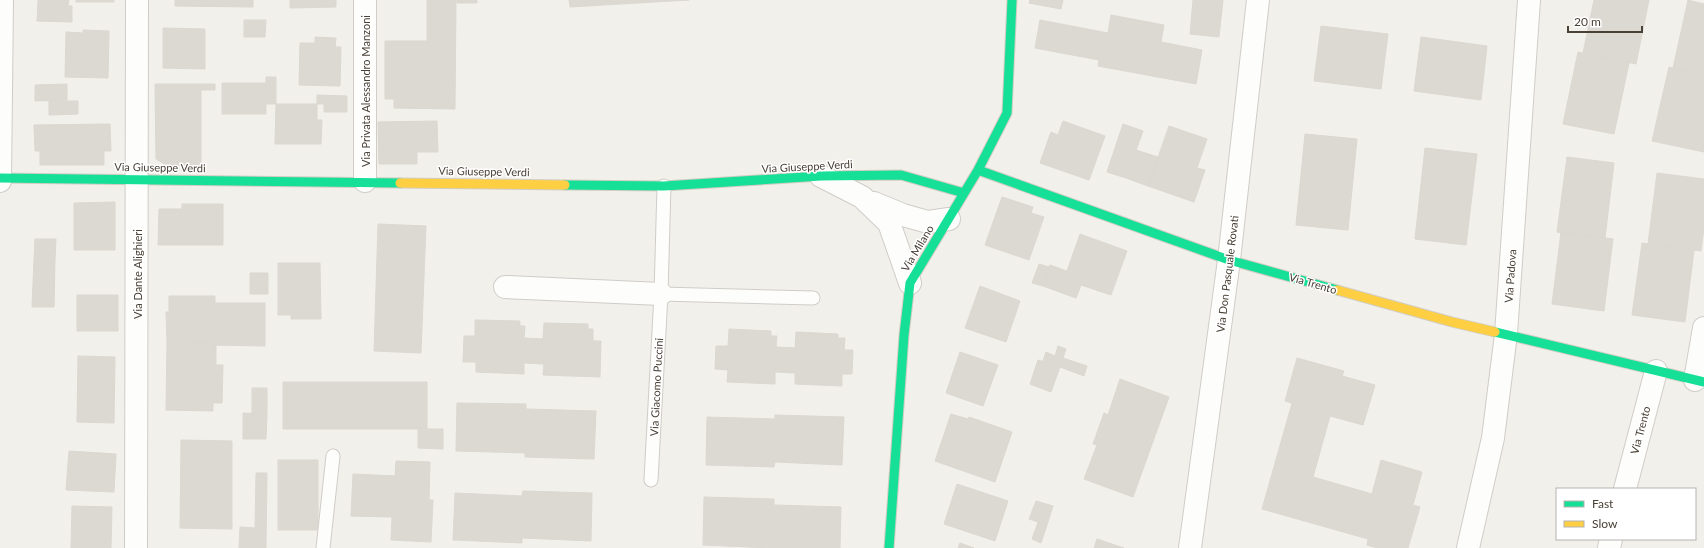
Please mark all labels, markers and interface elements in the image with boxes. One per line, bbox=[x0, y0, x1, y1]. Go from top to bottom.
scale bar bbox=[1568, 8, 1642, 34]
text: 20 m bbox=[1574, 14, 1601, 29]
street label: Via Privata Alessandro Manzoni bbox=[359, 15, 372, 167]
street label: Via Giuseppe Verdi bbox=[761, 157, 853, 175]
street label: Via Giuseppe Verdi bbox=[114, 160, 206, 174]
street label: Via Giuseppe Verdi bbox=[438, 164, 530, 178]
street label: Via Don Pasquale Rovati bbox=[1213, 215, 1241, 333]
street label: Via Milano bbox=[898, 223, 936, 273]
street label: Via Dante Alighieri bbox=[131, 229, 144, 319]
street label: Via Padova bbox=[1502, 249, 1518, 303]
street label: Via Trento bbox=[1288, 270, 1338, 296]
street label: Via Giacomo Puccini bbox=[647, 337, 665, 437]
street label: Via Trento bbox=[1627, 405, 1653, 455]
legend bbox=[1556, 488, 1696, 540]
text: Fast bbox=[1592, 496, 1614, 511]
text: Slow bbox=[1592, 516, 1618, 531]

